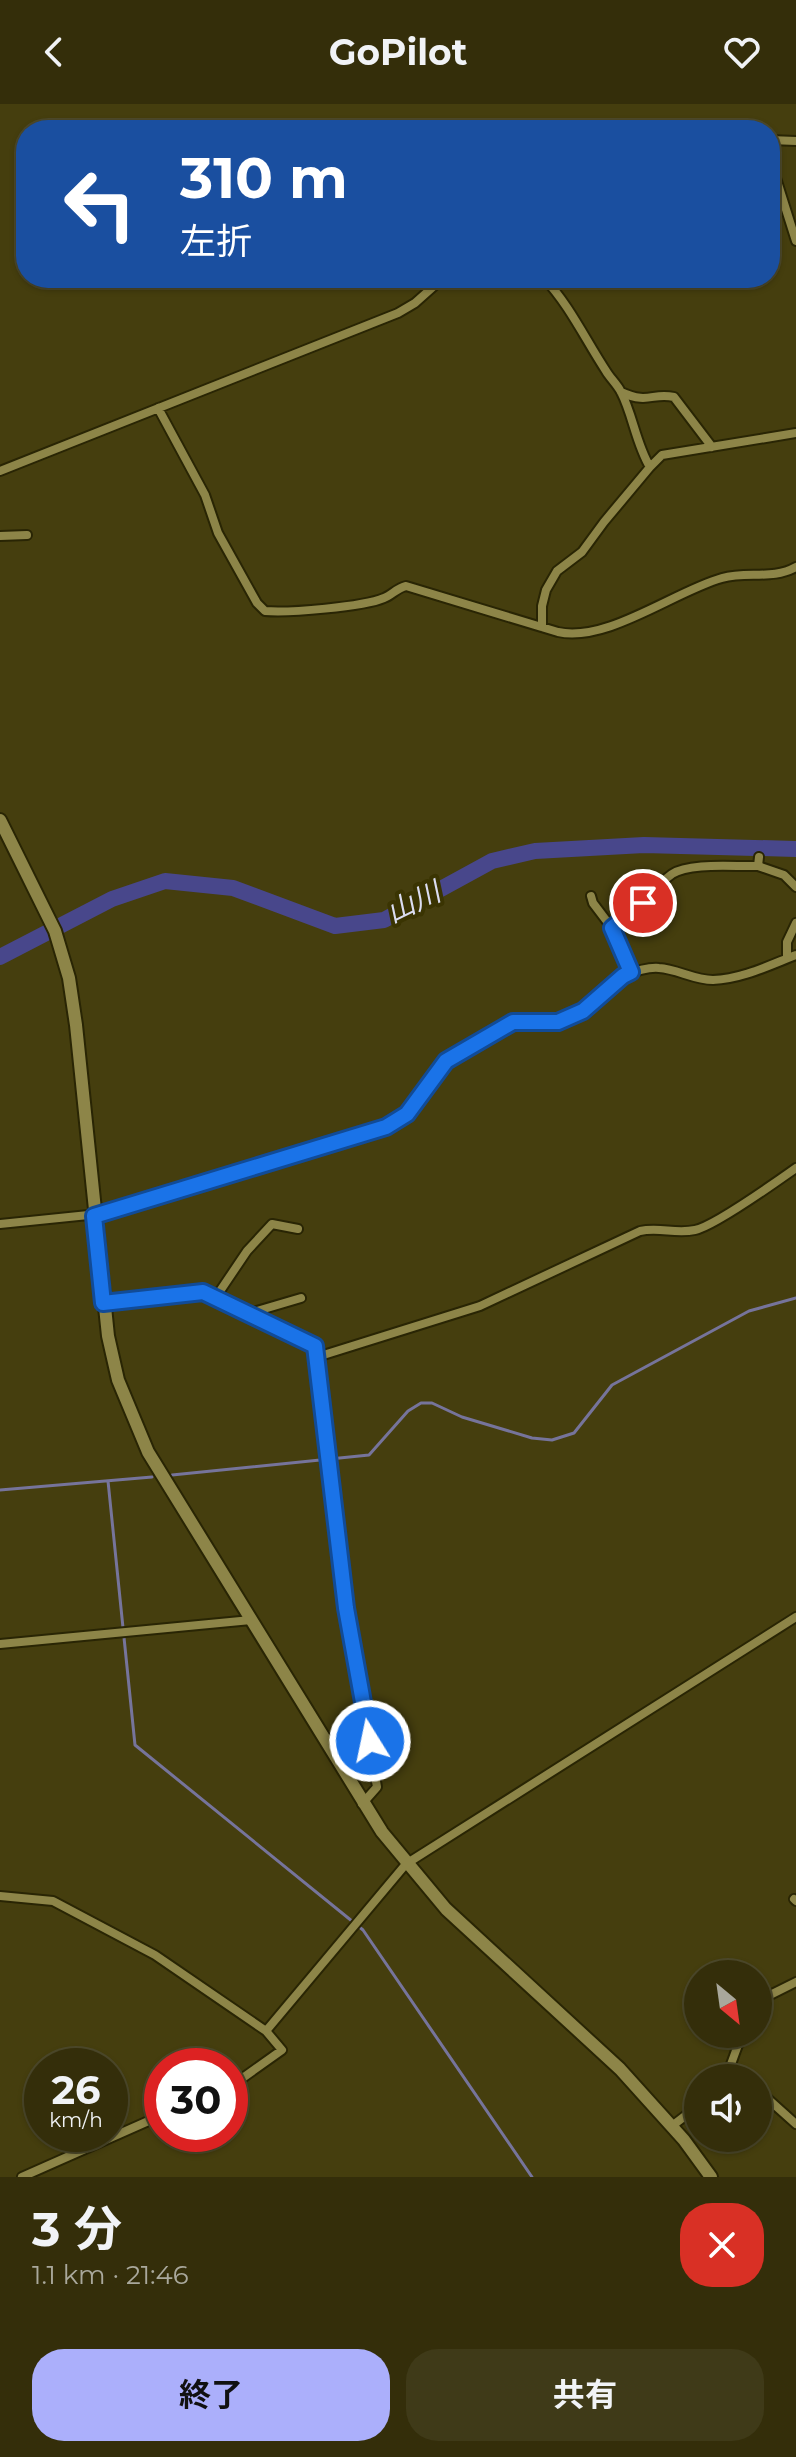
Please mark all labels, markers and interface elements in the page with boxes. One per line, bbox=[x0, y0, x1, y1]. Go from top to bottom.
icon: back bbox=[32, 30, 76, 74]
text: GoPilot bbox=[329, 30, 467, 74]
icon: heart bbox=[720, 30, 764, 74]
text: 310 m bbox=[180, 144, 348, 212]
icon: left bbox=[48, 152, 152, 256]
text: 左折 bbox=[180, 219, 252, 263]
pin bbox=[609, 869, 677, 937]
water label: 山川 bbox=[380, 873, 448, 930]
icon: arrive bbox=[621, 881, 665, 925]
position arrow bbox=[328, 1699, 412, 1783]
north arrow bbox=[684, 1960, 772, 2048]
map controls bbox=[684, 1960, 772, 2152]
speed limit sign: 30 bbox=[144, 2048, 248, 2152]
button: sound bbox=[684, 2064, 772, 2152]
text: 26 bbox=[51, 2065, 101, 2114]
text: km/h bbox=[49, 2108, 103, 2132]
text: 3 分 bbox=[32, 2200, 122, 2258]
button: close bbox=[680, 2203, 764, 2287]
text: 1.1 km · 21:46 bbox=[32, 2259, 189, 2291]
button: 終了 bbox=[32, 2349, 390, 2441]
button: 共有 bbox=[406, 2349, 764, 2441]

